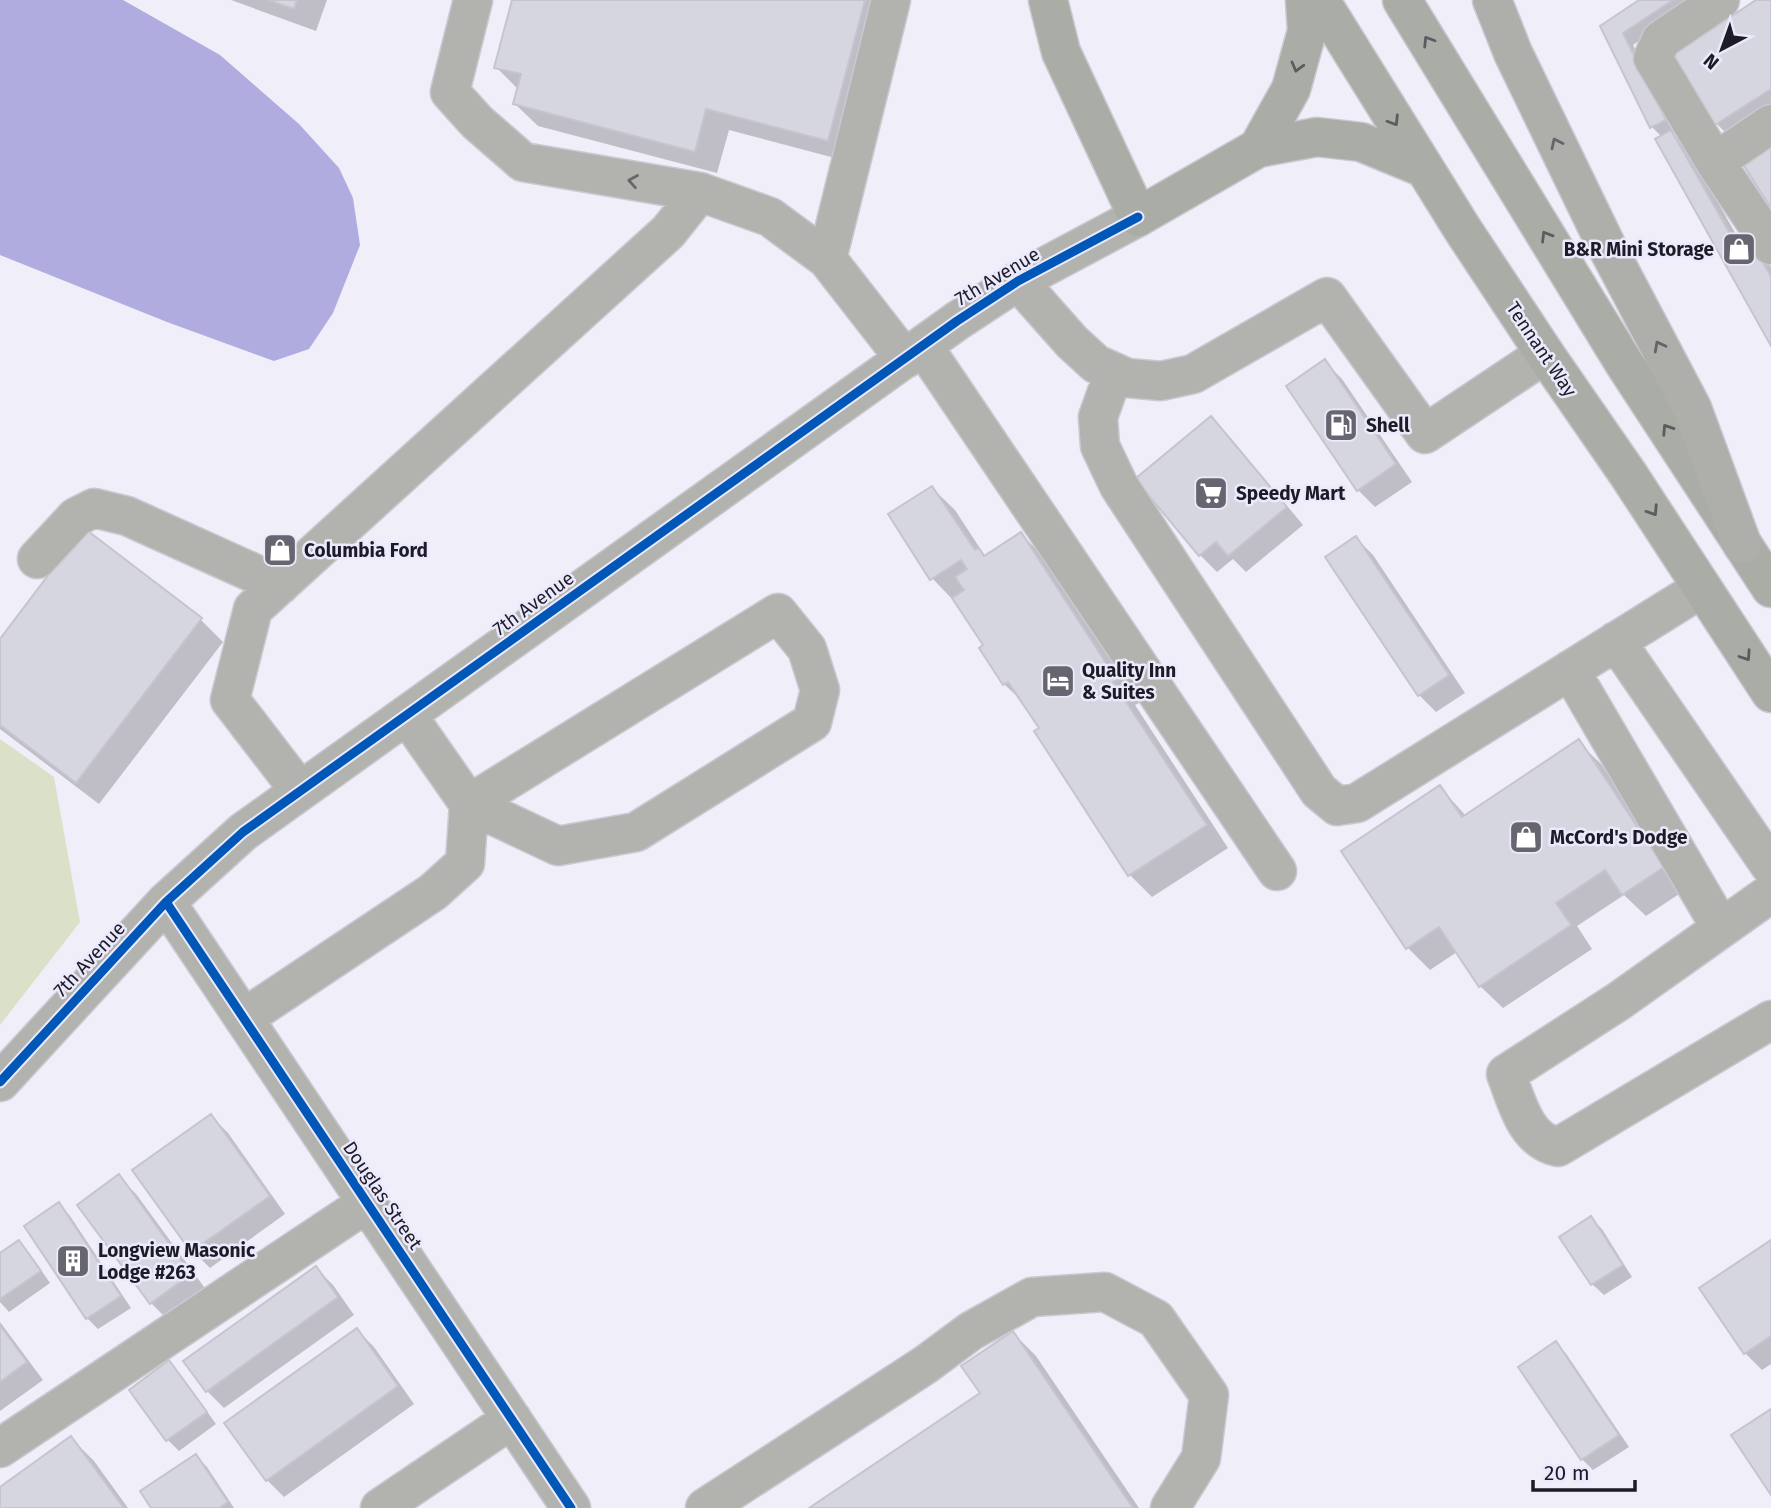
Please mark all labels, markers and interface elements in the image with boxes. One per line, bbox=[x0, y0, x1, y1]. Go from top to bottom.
north arrow bbox=[1687, 14, 1757, 84]
one-way arrow bbox=[1424, 36, 1437, 49]
text: N bbox=[1699, 49, 1723, 74]
one-way arrow bbox=[1291, 61, 1305, 73]
one-way arrow bbox=[1386, 113, 1399, 126]
one-way arrow bbox=[1550, 138, 1564, 150]
one-way arrow bbox=[627, 174, 638, 189]
one-way arrow bbox=[1542, 230, 1555, 243]
shop icon: B&R Mini Storage bbox=[1720, 230, 1758, 268]
place label: B&R Mini Storage bbox=[1564, 238, 1714, 261]
street label: 7th Avenue bbox=[951, 242, 1044, 311]
street label: Tennant Way bbox=[1501, 298, 1582, 402]
one-way arrow bbox=[1654, 340, 1667, 353]
fuel station icon: Shell bbox=[1322, 406, 1360, 444]
place label: Shell bbox=[1366, 414, 1410, 437]
one-way arrow bbox=[1662, 423, 1675, 436]
supermarket icon: Speedy Mart bbox=[1192, 474, 1230, 512]
place label: Speedy Mart bbox=[1236, 482, 1346, 505]
one-way arrow bbox=[1644, 504, 1657, 517]
shop icon: Columbia Ford bbox=[261, 531, 299, 569]
place label: Columbia Ford bbox=[304, 539, 428, 562]
street label: 7th Avenue bbox=[488, 566, 578, 640]
one-way arrow bbox=[1738, 648, 1751, 661]
place label: Quality Inn & Suites bbox=[1082, 659, 1176, 704]
hotel icon: Quality Inn & Suites bbox=[1039, 662, 1077, 700]
shop icon: McCord's Dodge bbox=[1507, 818, 1545, 856]
place label: McCord's Dodge bbox=[1550, 826, 1688, 849]
street label: 7th Avenue bbox=[49, 917, 130, 1002]
street label: Douglas Street bbox=[338, 1137, 427, 1254]
place label: Longview Masonic Lodge #263 bbox=[98, 1239, 255, 1284]
building icon: Longview Masonic Lodge #263 bbox=[54, 1242, 92, 1280]
scale bar bbox=[1533, 1448, 1634, 1492]
text: 20 m bbox=[1544, 1460, 1590, 1486]

